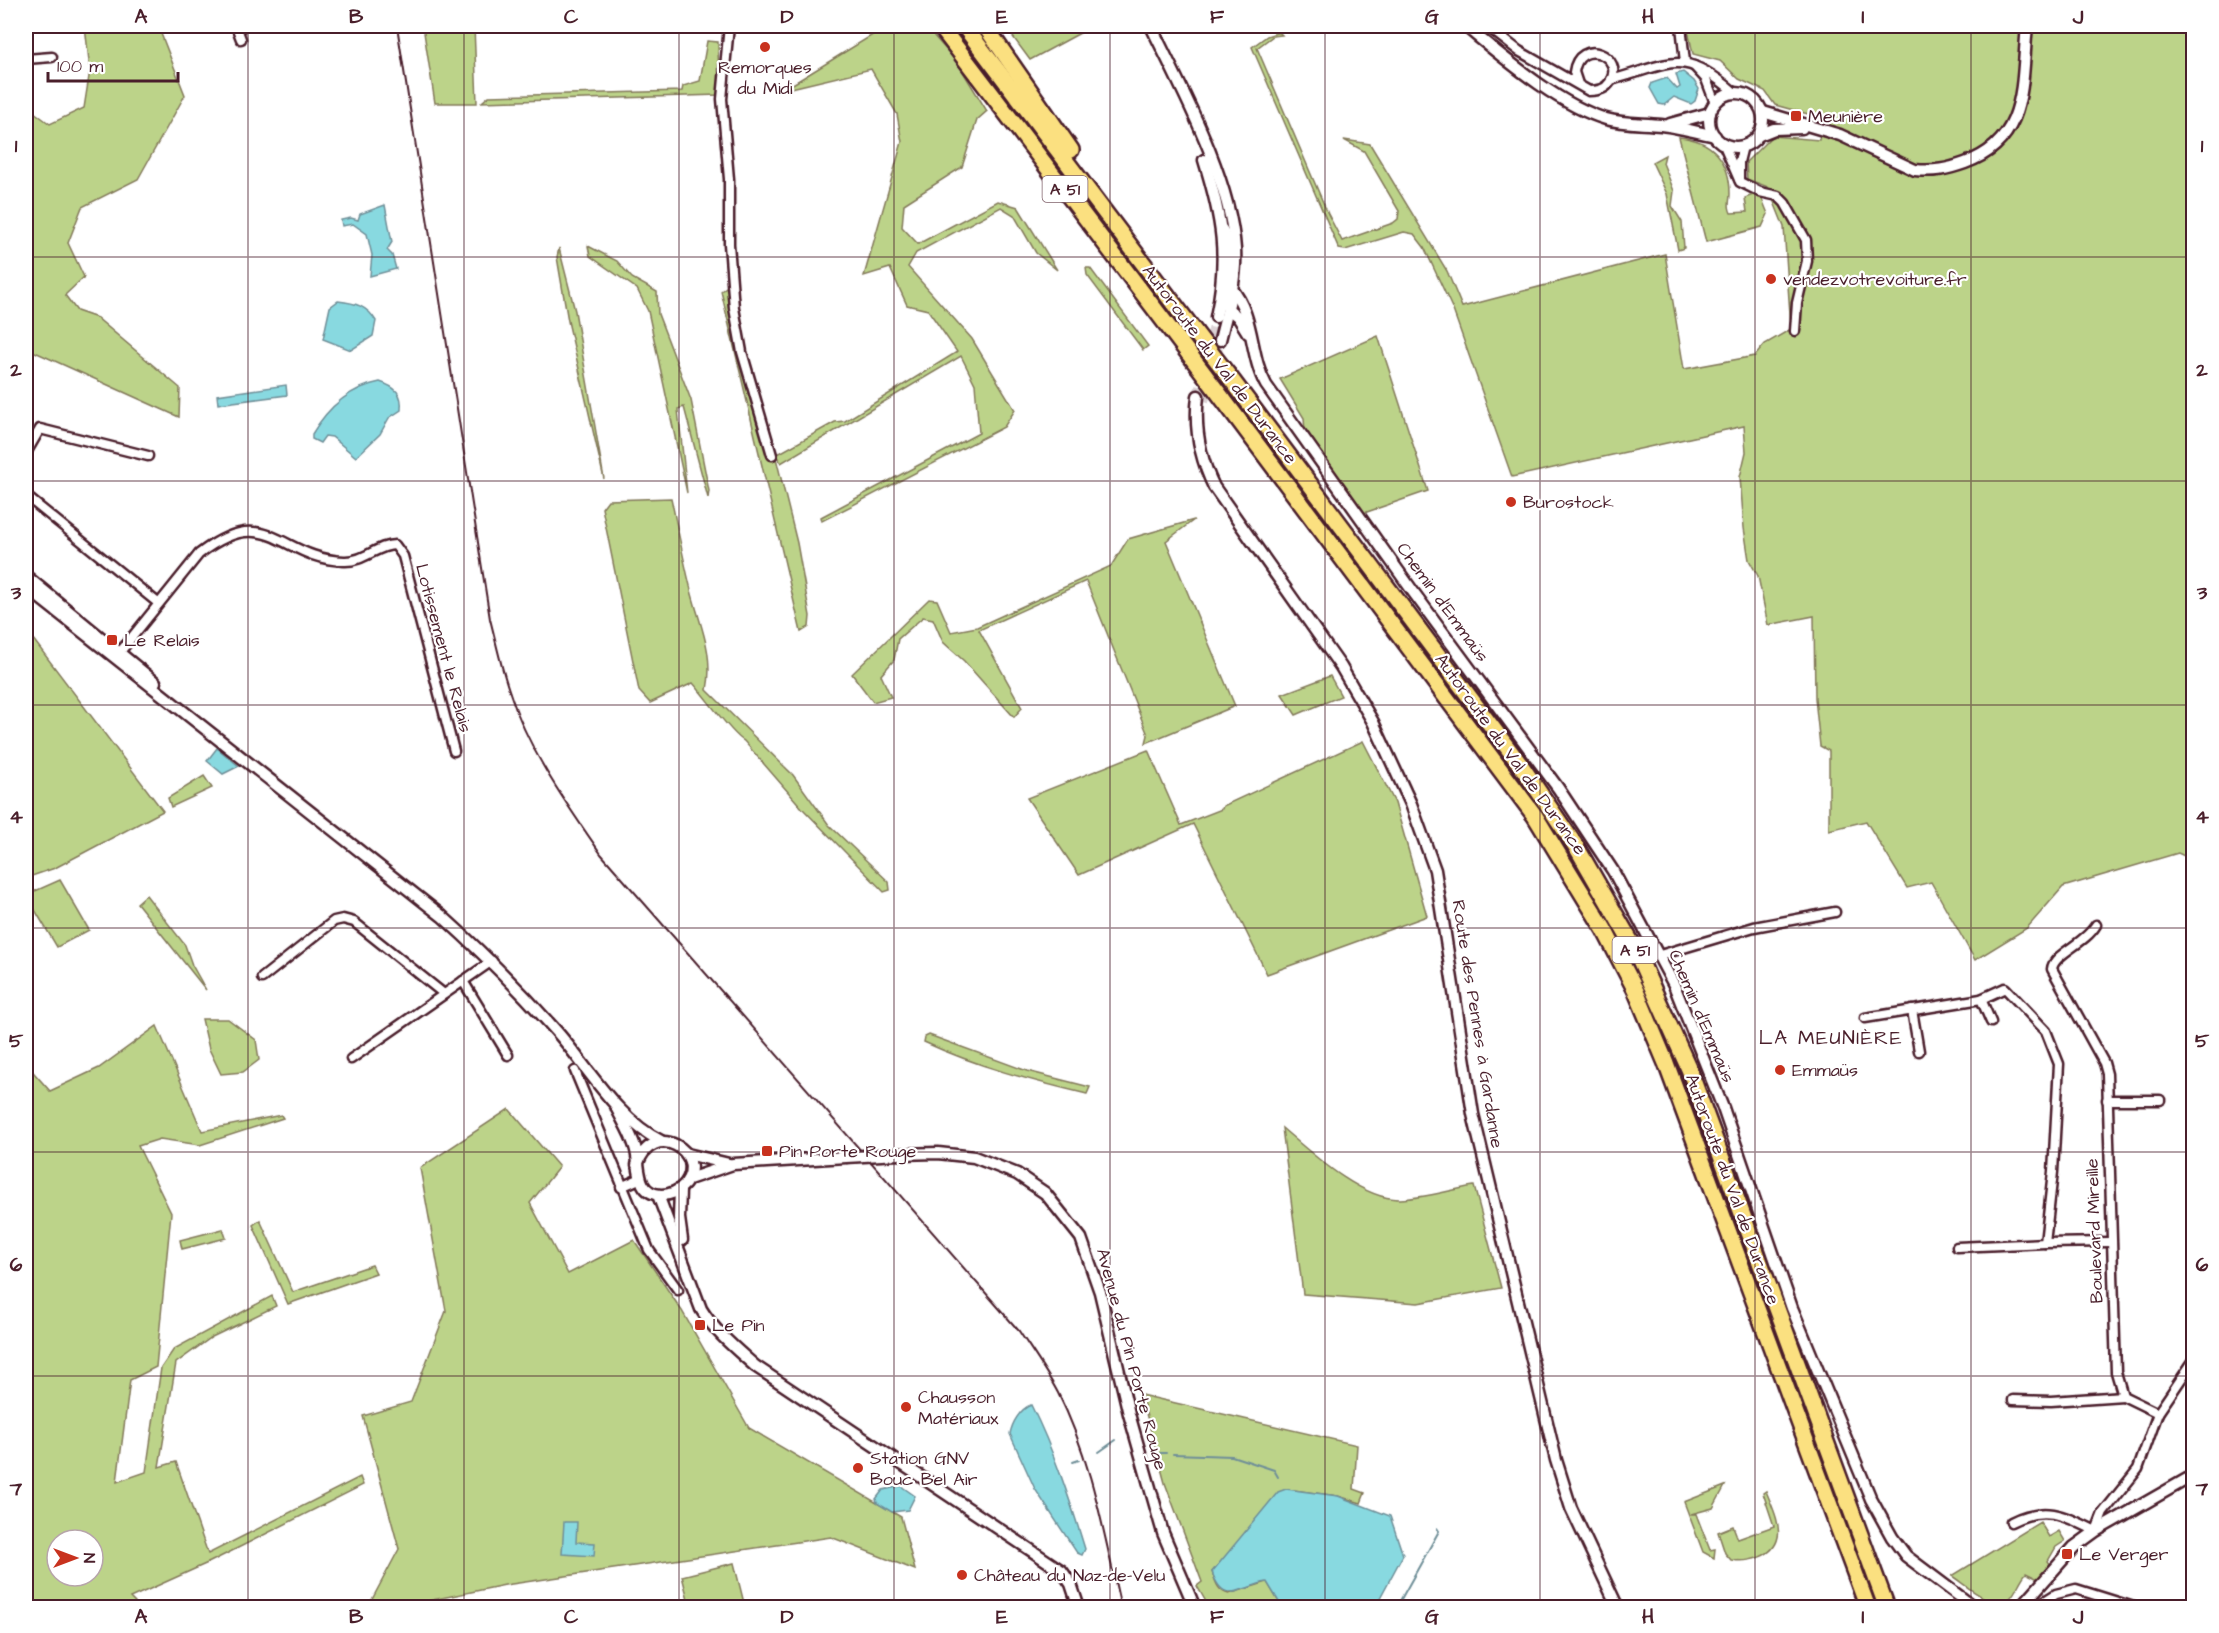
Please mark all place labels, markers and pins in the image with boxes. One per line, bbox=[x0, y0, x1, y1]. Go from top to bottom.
marker: Remorques du Midi bbox=[758, 40, 772, 54]
place label: Remorques du Midi bbox=[718, 55, 812, 101]
place label: Meunière bbox=[1808, 104, 1883, 129]
marker: Meunière bbox=[1789, 109, 1803, 123]
place label: vendezvotrevoiture.fr bbox=[1783, 267, 1967, 292]
marker: vendezvotrevoiture.fr bbox=[1764, 272, 1778, 286]
place label: Burostock bbox=[1523, 490, 1614, 515]
marker: Burostock bbox=[1504, 495, 1518, 509]
place label: Le Relais bbox=[124, 628, 200, 653]
marker: Le Relais bbox=[105, 633, 119, 647]
place label: Emmaüs bbox=[1792, 1058, 1858, 1083]
marker: Emmaüs bbox=[1773, 1063, 1787, 1077]
place label: Pin Porte Rouge bbox=[779, 1139, 917, 1165]
marker: Pin Porte Rouge bbox=[760, 1144, 774, 1158]
place label: Le Pin bbox=[712, 1313, 765, 1338]
marker: Le Pin bbox=[693, 1318, 707, 1332]
place label: Chausson Matériaux bbox=[918, 1385, 999, 1431]
marker: Chausson Matériaux bbox=[899, 1400, 913, 1414]
place label: Station GNV Bouc Bel Air bbox=[870, 1446, 977, 1492]
marker: Station GNV Bouc Bel Air bbox=[851, 1461, 865, 1475]
place label: Le Verger bbox=[2079, 1542, 2168, 1568]
marker: Le Verger bbox=[2060, 1547, 2074, 1561]
place label: Château du Naz-de-Velu bbox=[974, 1563, 1165, 1588]
marker: Château du Naz-de-Velu bbox=[955, 1568, 969, 1582]

